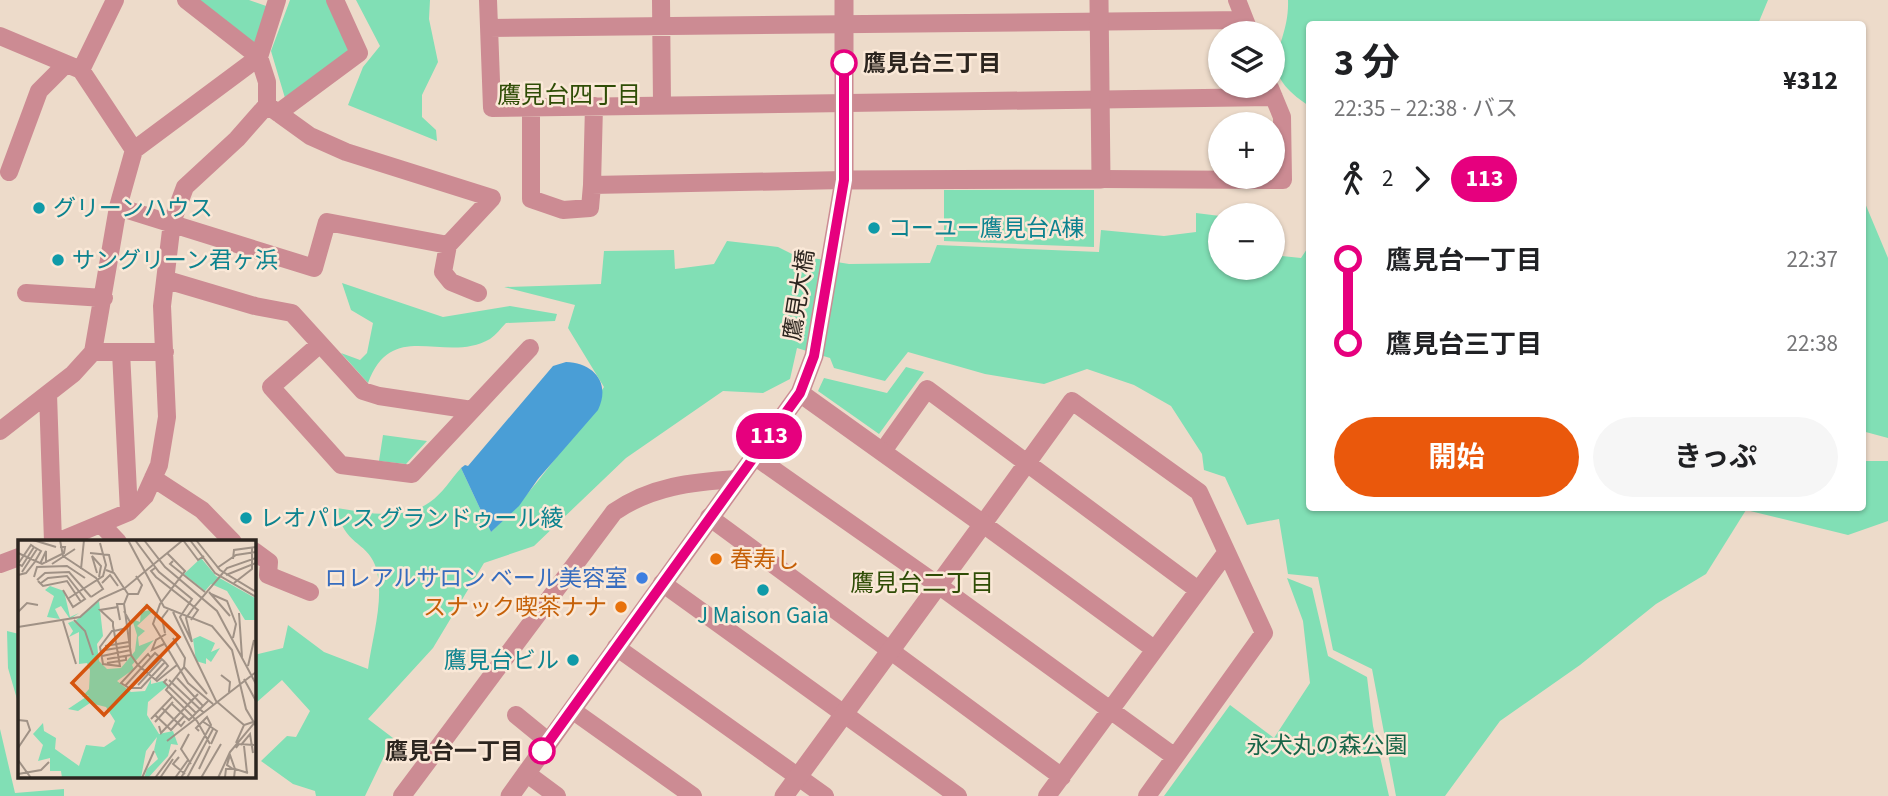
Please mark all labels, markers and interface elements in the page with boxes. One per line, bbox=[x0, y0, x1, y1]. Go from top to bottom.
map controls bbox=[1208, 21, 1285, 280]
button: layers bbox=[1208, 21, 1285, 98]
text: 3 分 bbox=[1334, 36, 1400, 90]
place label: 鷹見台三丁目 bbox=[863, 47, 1001, 80]
marker: 鷹見台三丁目 bbox=[831, 50, 857, 76]
text: ¥312 bbox=[1783, 62, 1838, 99]
district label: 鷹見台四丁目 bbox=[497, 78, 641, 113]
text: 22:35 – 22:38 · バス bbox=[1334, 92, 1518, 125]
button: + bbox=[1208, 112, 1285, 189]
icon: walk bbox=[1334, 160, 1372, 198]
icon: forward bbox=[1403, 160, 1441, 198]
text: 113 bbox=[1465, 161, 1503, 196]
text: 2 bbox=[1382, 162, 1393, 195]
place label: グリーンハウス bbox=[53, 192, 213, 225]
marker: グリーンハウス bbox=[31, 200, 47, 216]
button: − bbox=[1208, 203, 1285, 280]
place label: コーユー鷹見台A棟 bbox=[888, 212, 1085, 245]
marker: コーユー鷹見台A棟 bbox=[866, 220, 882, 236]
text: 鷹見台一丁目 bbox=[1386, 242, 1542, 279]
text: 22:37 bbox=[1787, 243, 1838, 276]
place label: サングリーン君ヶ浜 bbox=[72, 244, 278, 277]
street label: 鷹見大橋 bbox=[776, 247, 822, 343]
marker: サングリーン君ヶ浜 bbox=[50, 252, 66, 268]
text: 鷹見台三丁目 bbox=[1386, 326, 1542, 363]
text: 22:38 bbox=[1787, 327, 1838, 360]
line badge: 113 bbox=[729, 413, 809, 459]
button: 開始 bbox=[1334, 417, 1579, 497]
button: きっぷ bbox=[1593, 417, 1838, 497]
text: 113 bbox=[750, 418, 788, 453]
place label: レオパレス グランドゥール綾 bbox=[260, 502, 564, 535]
marker: レオパレス グランドゥール綾 bbox=[238, 510, 254, 526]
inset map bbox=[18, 540, 256, 778]
place label: 春寿し bbox=[730, 543, 799, 576]
marker: 春寿し bbox=[708, 551, 724, 567]
place label: ロレアルサロン ベール美容室 bbox=[325, 562, 628, 595]
district label: 鷹見台二丁目 bbox=[850, 566, 994, 601]
marker: ロレアルサロン ベール美容室 bbox=[634, 570, 650, 586]
marker: J Maison Gaia bbox=[755, 582, 771, 598]
place label: スナック喫茶ナナ bbox=[423, 591, 607, 624]
marker: スナック喫茶ナナ bbox=[613, 599, 629, 615]
place label: J Maison Gaia bbox=[697, 599, 829, 632]
place label: 鷹見台ビル bbox=[444, 644, 559, 677]
marker: 鷹見台ビル bbox=[565, 652, 581, 668]
park label: 永犬丸の森公園 bbox=[1247, 729, 1408, 762]
place label: 鷹見台一丁目 bbox=[385, 735, 523, 768]
marker: 鷹見台一丁目 bbox=[529, 738, 555, 764]

